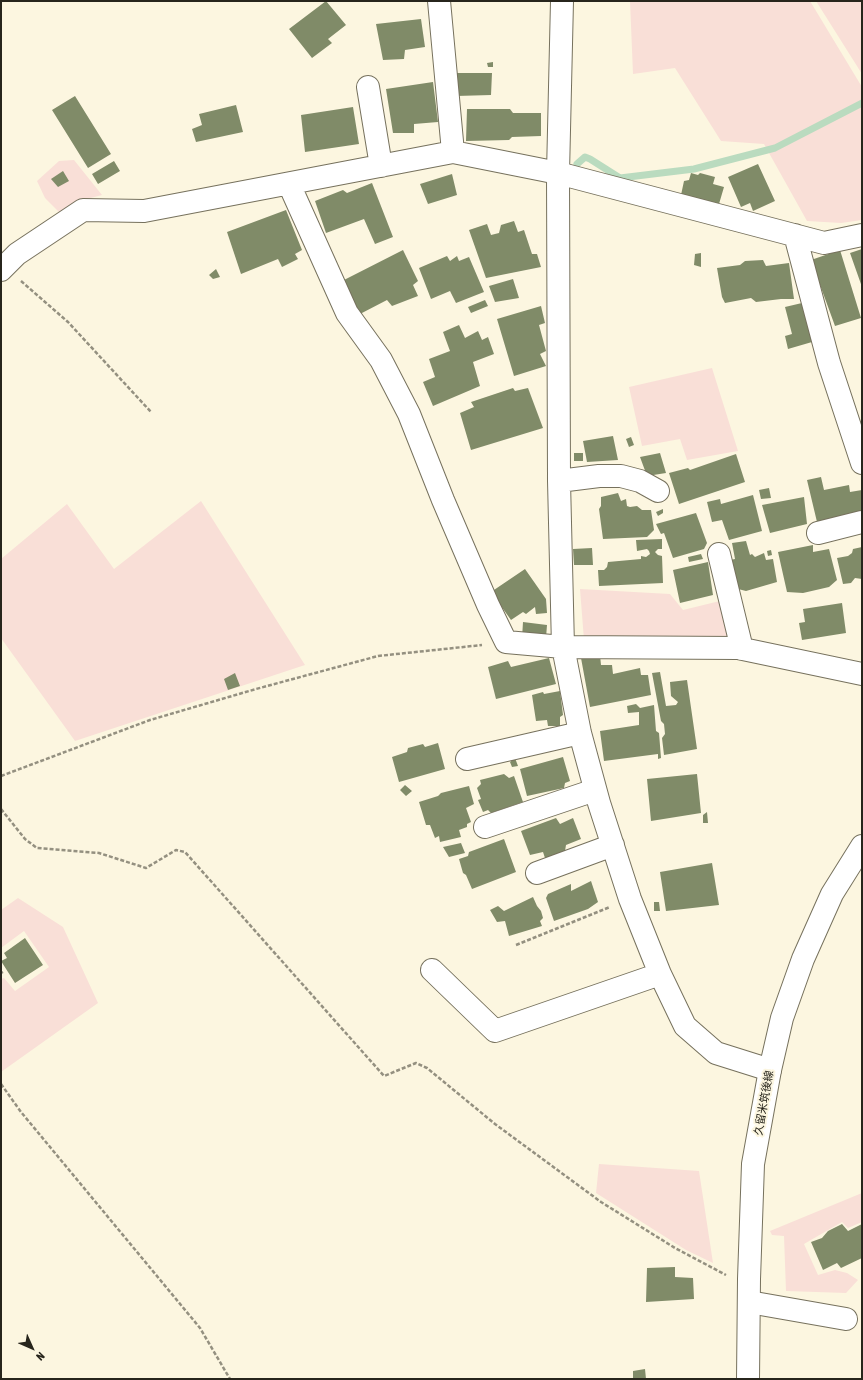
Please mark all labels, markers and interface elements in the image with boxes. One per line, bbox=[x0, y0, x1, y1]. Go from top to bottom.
street label: 久留米筑後線 bbox=[752, 1069, 776, 1137]
north arrow bbox=[12, 1328, 52, 1368]
text: N bbox=[34, 1350, 47, 1363]

